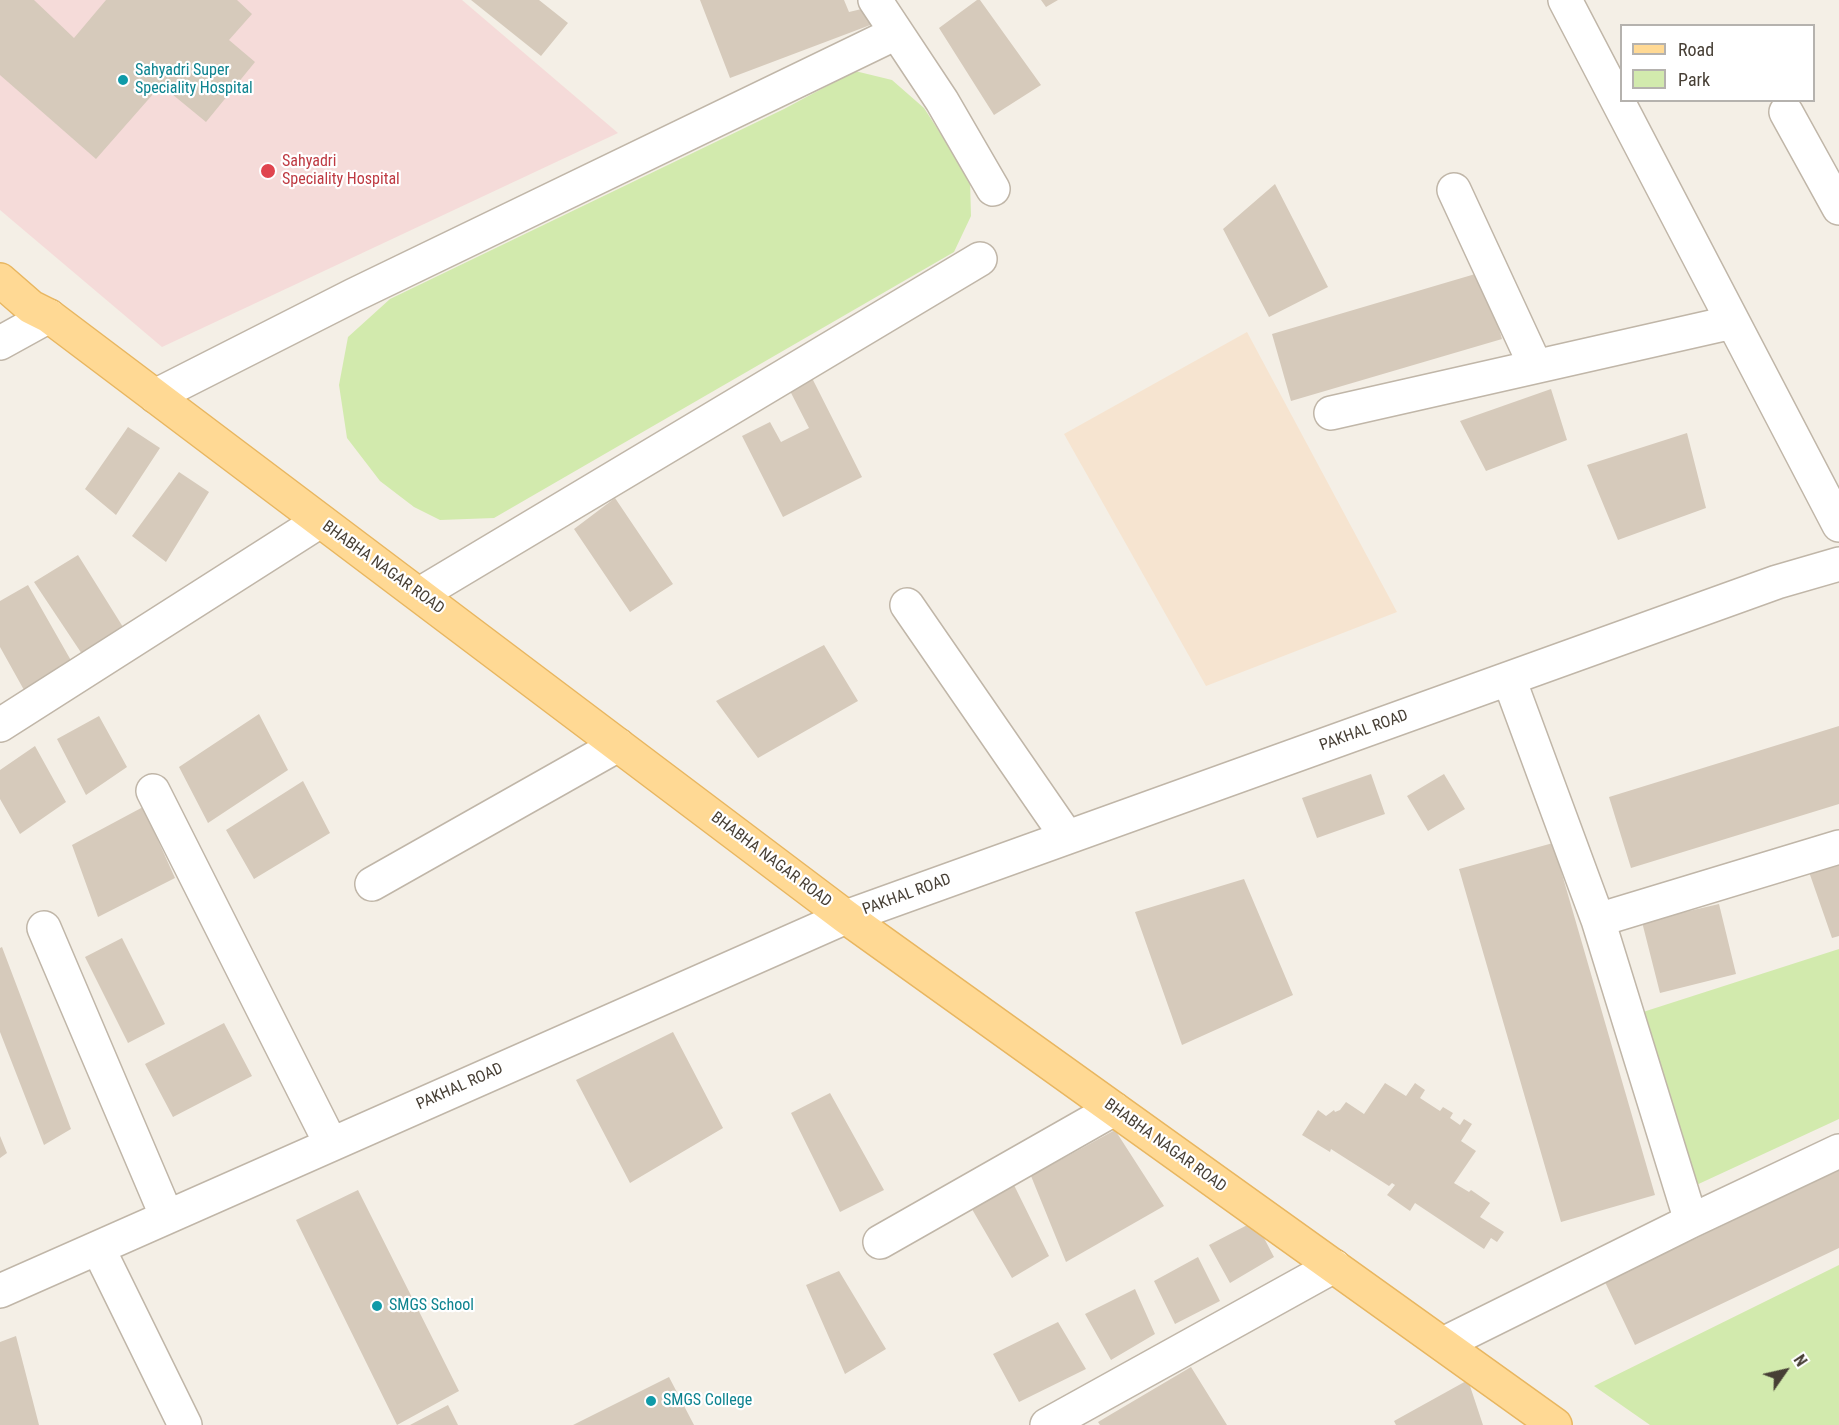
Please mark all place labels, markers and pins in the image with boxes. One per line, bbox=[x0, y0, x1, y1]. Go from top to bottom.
place label: Sahyadri Super Speciality Hospital bbox=[135, 61, 253, 99]
marker: Sahyadri Super Speciality Hospital bbox=[116, 73, 130, 87]
place label: Sahyadri Speciality Hospital bbox=[282, 152, 400, 190]
marker: Sahyadri Speciality Hospital bbox=[259, 162, 277, 180]
place label: SMGS School bbox=[389, 1296, 474, 1316]
marker: SMGS School bbox=[370, 1299, 384, 1313]
place label: SMGS College bbox=[663, 1391, 752, 1411]
marker: SMGS College bbox=[644, 1394, 658, 1408]

